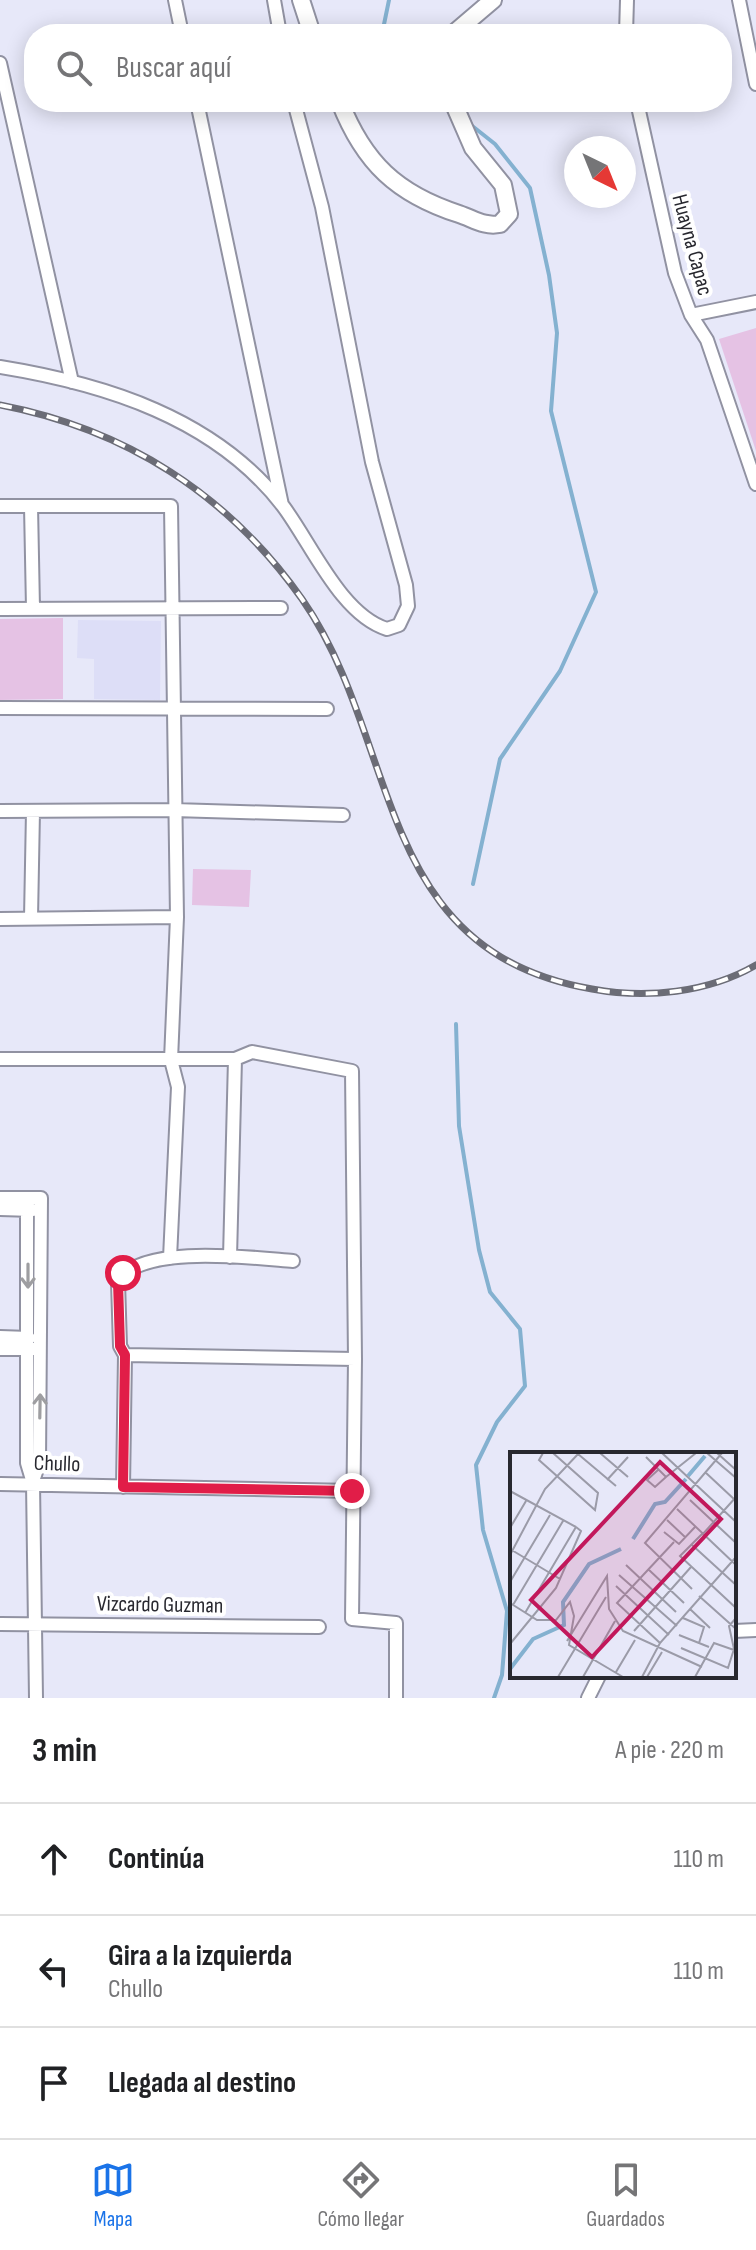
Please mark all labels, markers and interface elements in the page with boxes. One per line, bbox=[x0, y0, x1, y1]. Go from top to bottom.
search box bbox=[24, 24, 732, 112]
icon: search bbox=[52, 46, 96, 90]
text: Buscar aquí bbox=[116, 50, 231, 86]
north arrow bbox=[564, 136, 636, 208]
street label: Huayna Capac bbox=[666, 191, 718, 299]
route start bbox=[105, 1255, 141, 1291]
one-way arrow bbox=[20, 1262, 36, 1289]
one-way arrow bbox=[32, 1393, 48, 1420]
street label: Chullo bbox=[33, 1450, 81, 1478]
inset map bbox=[510, 1452, 736, 1678]
route end bbox=[334, 1473, 370, 1509]
street label: Vizcardo Guzman bbox=[97, 1590, 223, 1620]
text: 3 min bbox=[32, 1730, 97, 1771]
text: A pie · 220 m bbox=[615, 1735, 724, 1766]
icon: ahead bbox=[32, 1837, 76, 1881]
text: Continúa bbox=[108, 1841, 204, 1877]
text: 110 m bbox=[673, 1844, 724, 1875]
text: Gira a la izquierda bbox=[108, 1938, 292, 1974]
icon: left bbox=[32, 1949, 76, 1993]
text: 110 m bbox=[673, 1956, 724, 1987]
text: Chullo bbox=[108, 1974, 163, 2005]
icon: arrive bbox=[32, 2061, 76, 2105]
text: Llegada al destino bbox=[108, 2065, 296, 2101]
tab: Mapa bbox=[91, 2158, 135, 2233]
tab: Cómo llegar bbox=[317, 2158, 404, 2233]
tab: Guardados bbox=[586, 2158, 665, 2233]

